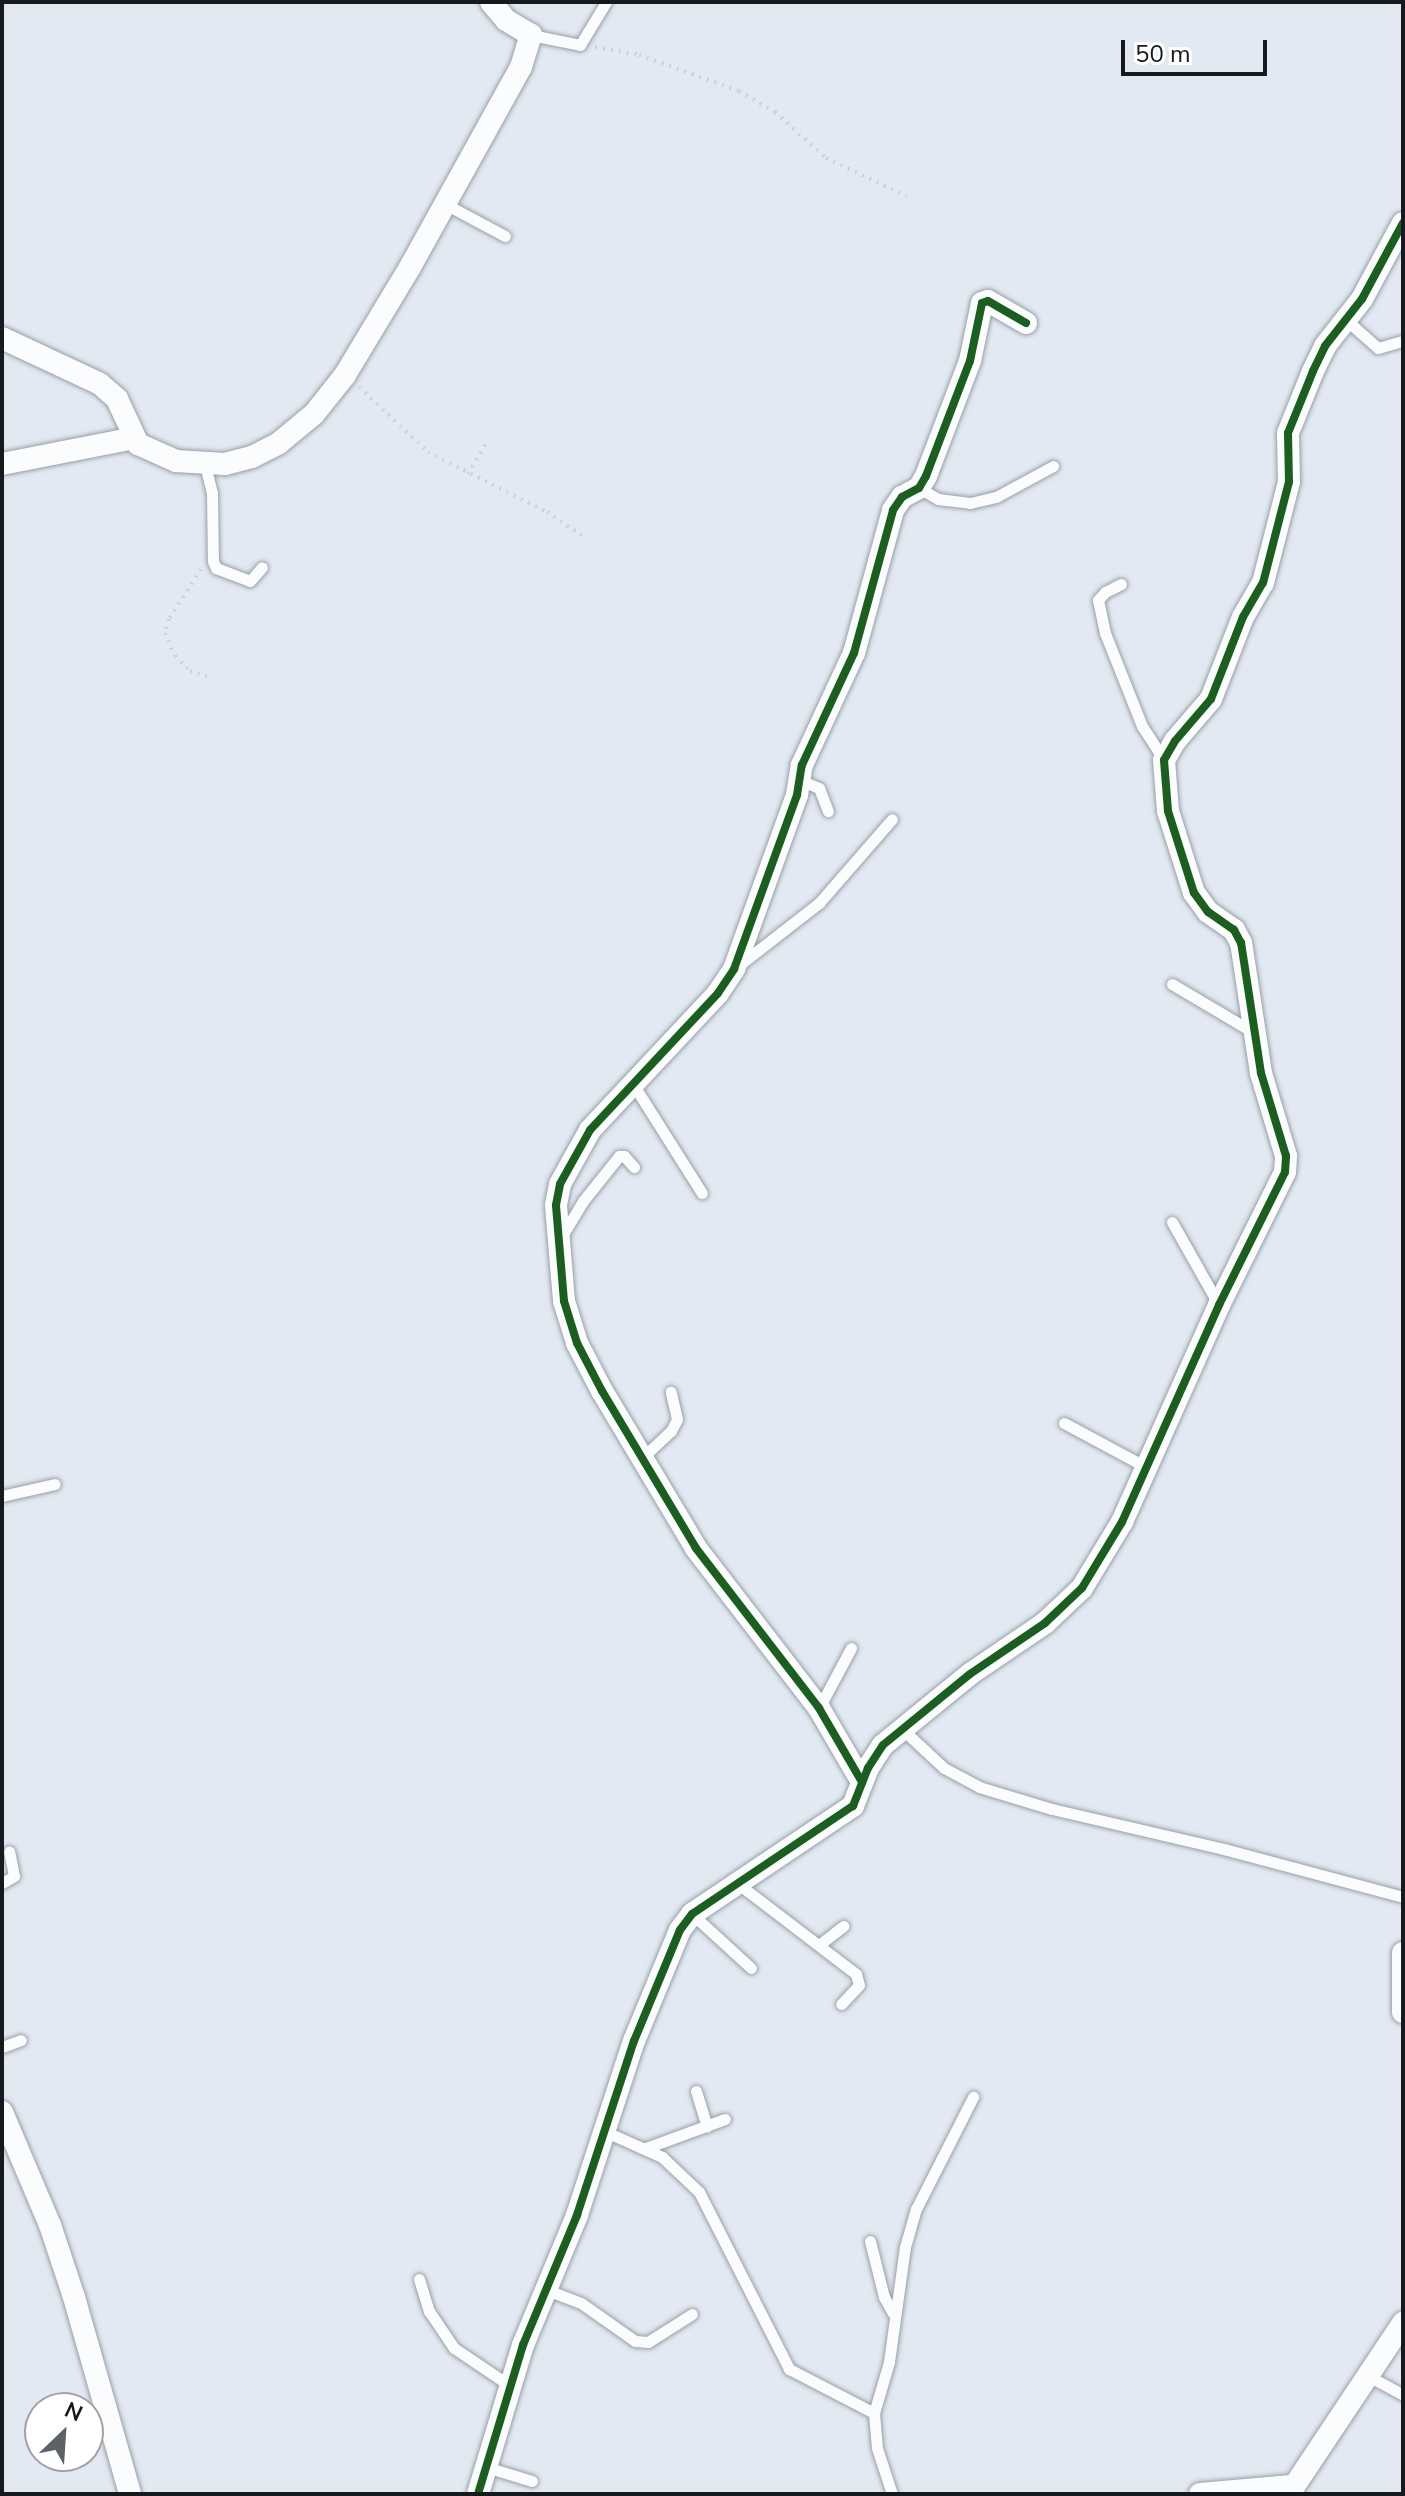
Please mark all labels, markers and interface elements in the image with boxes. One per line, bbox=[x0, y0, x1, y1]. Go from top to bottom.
scale bar bbox=[1125, 24, 1271, 74]
text: 50 m bbox=[1135, 38, 1191, 70]
north arrow bbox=[24, 2392, 104, 2472]
text: N bbox=[59, 2395, 87, 2429]

